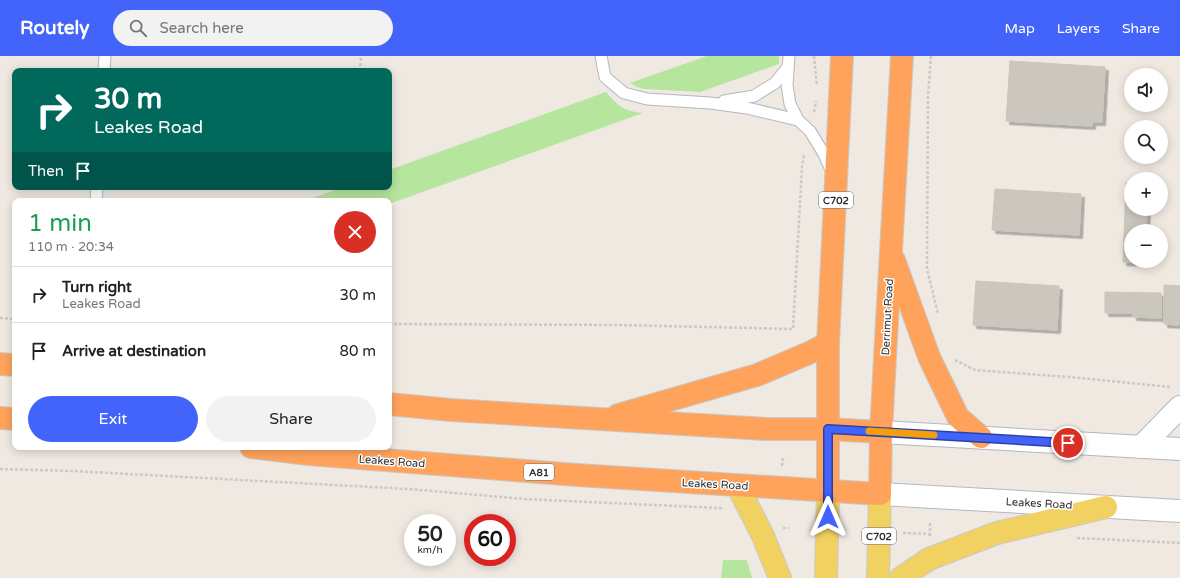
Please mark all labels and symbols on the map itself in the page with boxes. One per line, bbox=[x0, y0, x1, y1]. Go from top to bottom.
road number: C702 bbox=[819, 192, 853, 208]
street label: Derrimut Road bbox=[879, 278, 896, 356]
pin bbox=[1051, 426, 1085, 460]
street label: Leakes Road bbox=[358, 453, 426, 470]
road number: A81 bbox=[524, 464, 554, 480]
street label: Leakes Road bbox=[681, 476, 749, 493]
street label: Leakes Road bbox=[1005, 495, 1073, 512]
position arrow bbox=[807, 496, 849, 538]
speed limit sign: 60 bbox=[464, 514, 516, 566]
road number: C702 bbox=[862, 528, 896, 544]

